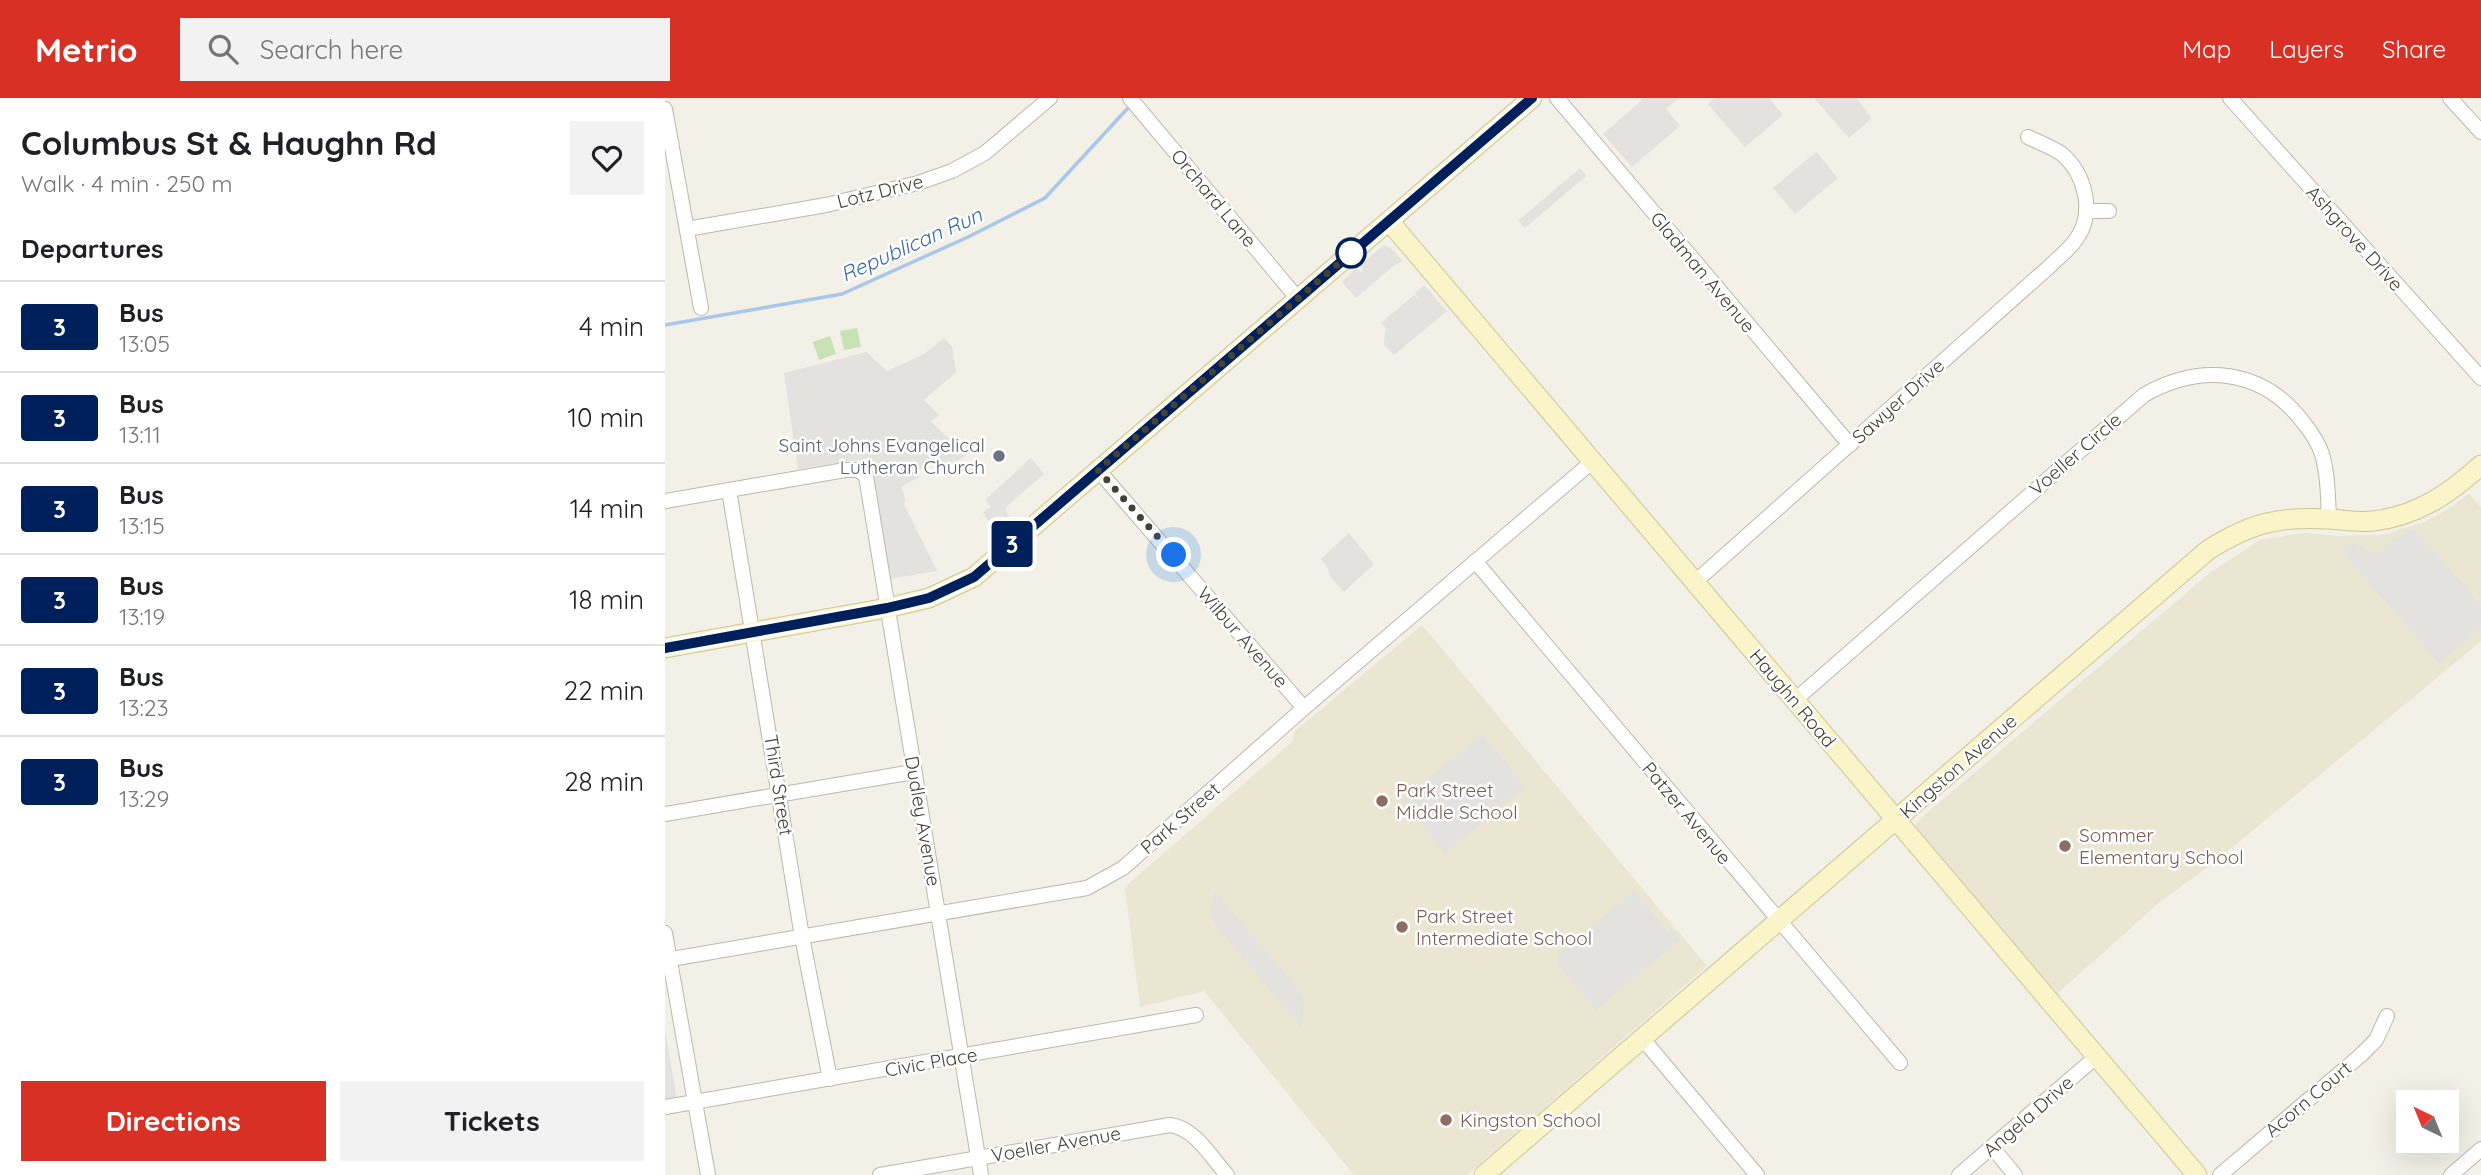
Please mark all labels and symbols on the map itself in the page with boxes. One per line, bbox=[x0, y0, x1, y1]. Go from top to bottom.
street label: Orchard Lane bbox=[1166, 144, 1262, 252]
street label: Lotz Drive bbox=[834, 169, 926, 213]
street label: Ashgrove Drive bbox=[2301, 180, 2409, 296]
water label: Republican Run bbox=[836, 201, 986, 287]
street label: Gladman Avenue bbox=[1645, 207, 1761, 337]
unlabelled marker bbox=[1336, 238, 1366, 268]
street label: Sawyer Drive bbox=[1847, 353, 1949, 449]
street label: Voeller Circle bbox=[2024, 407, 2126, 501]
place label: Saint Johns Evangelical Lutheran Church bbox=[779, 433, 985, 479]
marker: Saint Johns Evangelical Lutheran Church bbox=[991, 448, 1007, 464]
line badge: 3 bbox=[989, 521, 1035, 567]
your location bbox=[1156, 537, 1191, 572]
street label: Wilbur Avenue bbox=[1192, 581, 1294, 693]
street label: Haughn Road bbox=[1745, 644, 1841, 752]
street label: Kingston Avenue bbox=[1894, 709, 2022, 823]
street label: Third Street bbox=[759, 733, 799, 837]
street label: Dudley Avenue bbox=[900, 754, 946, 888]
street label: Patzer Avenue bbox=[1637, 757, 1737, 869]
street label: Park Street bbox=[1135, 777, 1225, 859]
place label: Park Street Middle School bbox=[1396, 778, 1518, 824]
marker: Park Street Middle School bbox=[1374, 793, 1390, 809]
place label: Sommer Elementary School bbox=[2079, 823, 2244, 869]
marker: Sommer Elementary School bbox=[2057, 838, 2073, 854]
place label: Park Street Intermediate School bbox=[1416, 904, 1592, 950]
marker: Park Street Intermediate School bbox=[1394, 919, 1410, 935]
street label: Civic Place bbox=[883, 1042, 979, 1082]
street label: Acorn Court bbox=[2260, 1056, 2356, 1142]
street label: Angela Drive bbox=[1978, 1070, 2078, 1162]
north arrow bbox=[2396, 1090, 2459, 1153]
place label: Kingston School bbox=[1460, 1108, 1601, 1132]
marker: Kingston School bbox=[1438, 1112, 1454, 1128]
street label: Voeller Avenue bbox=[989, 1121, 1123, 1167]

